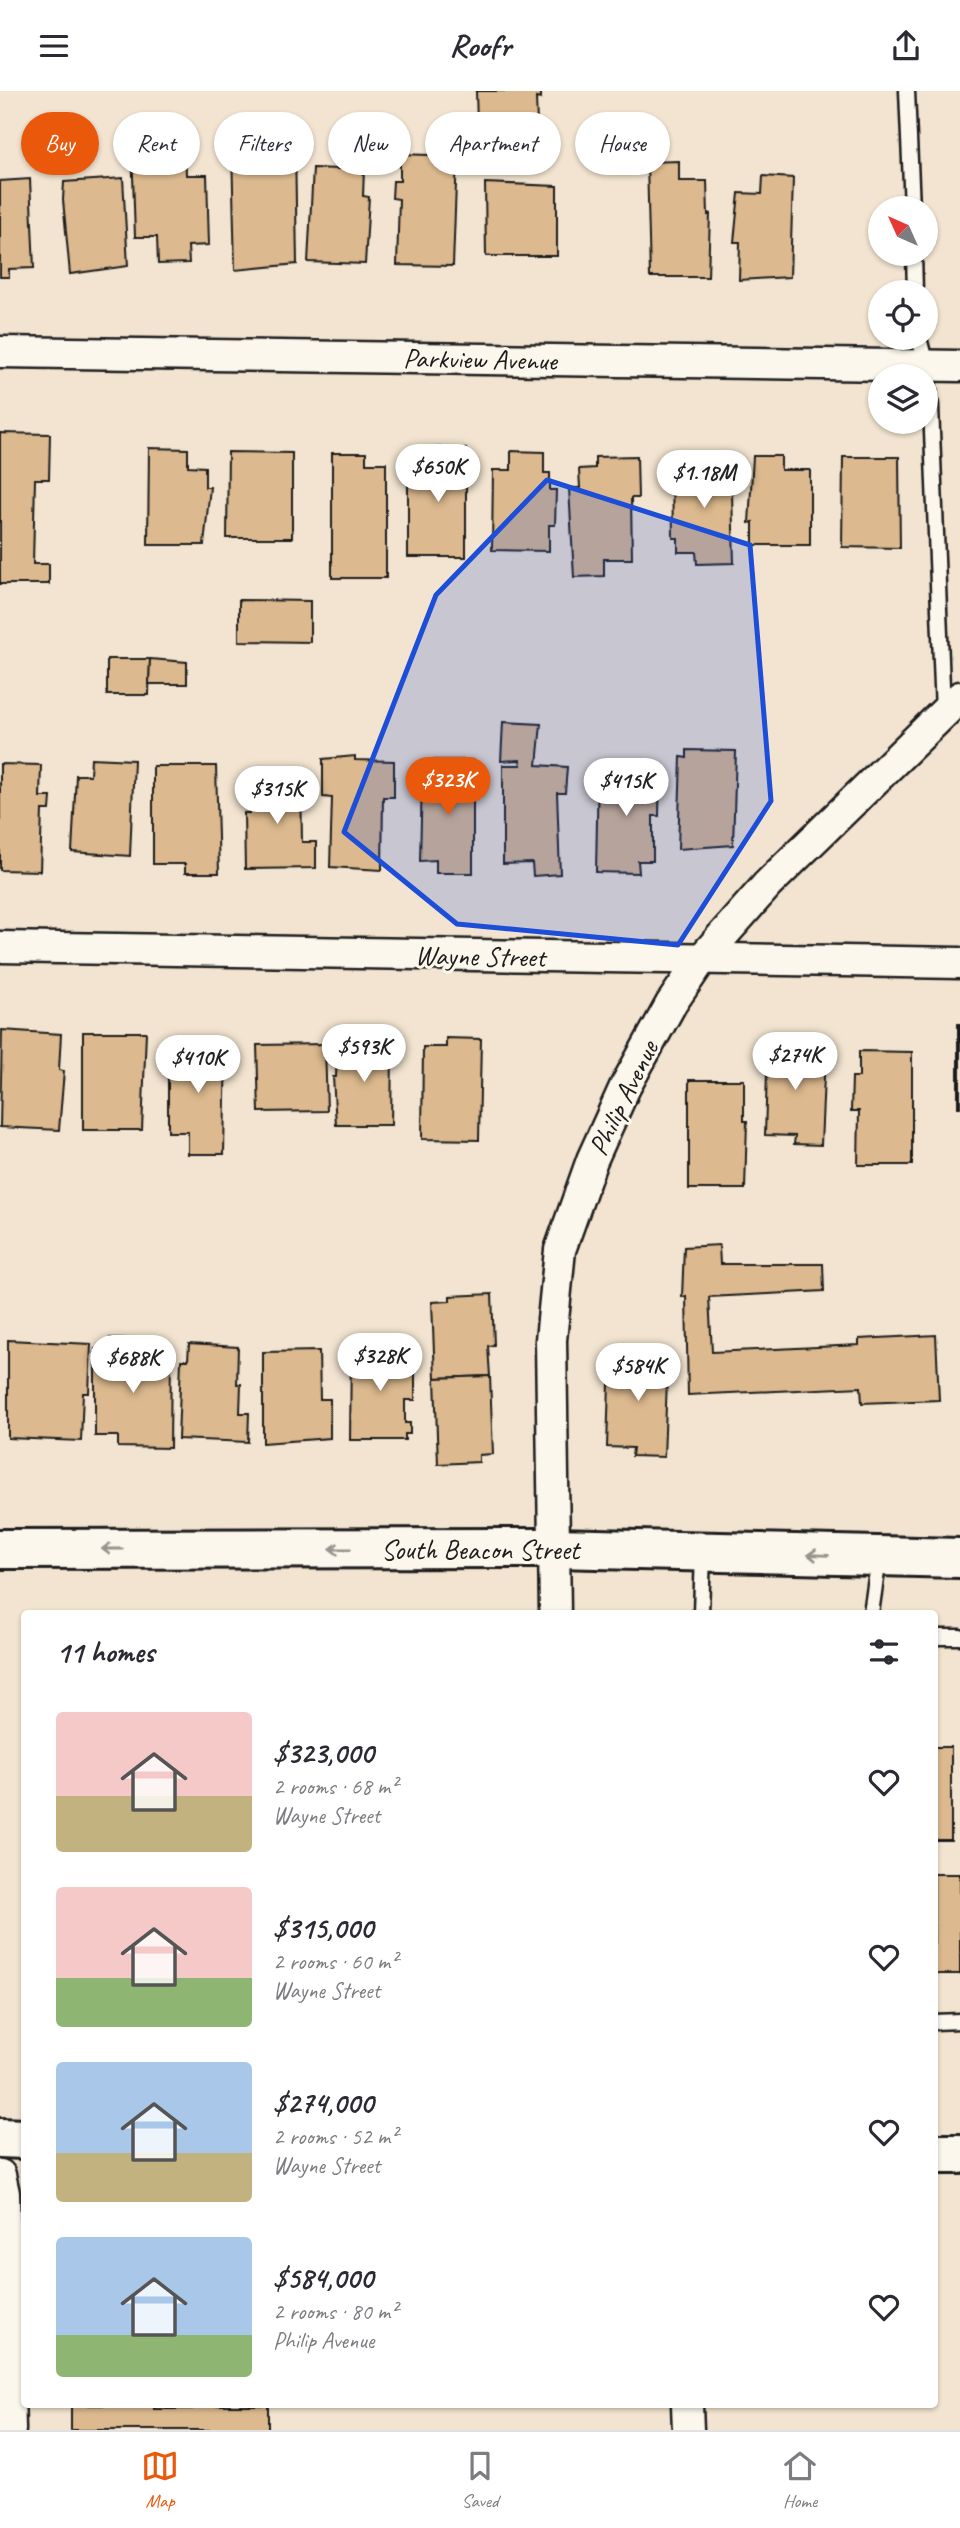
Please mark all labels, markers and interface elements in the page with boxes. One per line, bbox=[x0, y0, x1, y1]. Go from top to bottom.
text: Roofr bbox=[449, 25, 511, 66]
icon: menu bbox=[35, 27, 73, 65]
icon: share bbox=[887, 27, 925, 65]
chip: Buy bbox=[21, 112, 99, 175]
chip: Rent bbox=[113, 112, 200, 175]
chip: Filters bbox=[214, 112, 314, 175]
chip: New bbox=[328, 112, 411, 175]
chip: Apartment bbox=[425, 112, 561, 175]
chip: House bbox=[575, 112, 670, 175]
north arrow bbox=[868, 196, 938, 266]
map controls bbox=[868, 196, 938, 434]
button: locate bbox=[868, 280, 938, 350]
street label: Parkview Avenue bbox=[403, 340, 559, 378]
button: layers bbox=[868, 364, 938, 434]
pin: $650K bbox=[389, 445, 487, 504]
pin: $1.18M bbox=[647, 451, 761, 510]
text: $650K bbox=[411, 452, 465, 481]
text: $1.18M bbox=[673, 458, 735, 487]
pin: $323K bbox=[399, 757, 497, 817]
pin: $415K bbox=[577, 759, 675, 818]
text: $323K bbox=[421, 765, 475, 794]
text: $415K bbox=[600, 766, 652, 795]
pin: $315K bbox=[228, 767, 326, 826]
text: $315K bbox=[251, 774, 303, 803]
street label: Wayne Street bbox=[415, 937, 548, 975]
pin: $593K bbox=[315, 1025, 413, 1084]
text: $593K bbox=[338, 1032, 390, 1061]
street label: Philip Avenue bbox=[580, 1033, 667, 1161]
pin: $274K bbox=[746, 1033, 844, 1092]
pin: $410K bbox=[149, 1035, 247, 1095]
text: $274K bbox=[769, 1040, 822, 1069]
text: $410K bbox=[171, 1043, 225, 1072]
pin: $328K bbox=[331, 1333, 429, 1393]
pin: $688K bbox=[84, 1335, 182, 1395]
text: $328K bbox=[353, 1341, 407, 1370]
text: $688K bbox=[106, 1343, 160, 1372]
pin: $584K bbox=[589, 1343, 687, 1403]
text: $584K bbox=[612, 1351, 664, 1380]
street label: South Beacon Street bbox=[381, 1532, 582, 1567]
one-way arrow bbox=[101, 1542, 124, 1556]
one-way arrow bbox=[328, 1542, 351, 1556]
one-way arrow bbox=[807, 1548, 830, 1561]
text: 11 homes bbox=[56, 1633, 154, 1671]
icon: filters bbox=[865, 1633, 903, 1671]
text: $323,000 bbox=[273, 1734, 373, 1772]
icon: home bbox=[112, 1740, 196, 1824]
icon: heart bbox=[865, 1763, 903, 1801]
text: 2 rooms · 68 m² bbox=[273, 1772, 397, 1801]
text: Wayne Street bbox=[273, 1801, 380, 1830]
text: $315,000 bbox=[273, 1909, 373, 1947]
icon: home bbox=[112, 1915, 196, 1999]
icon: heart bbox=[865, 1938, 903, 1976]
text: 2 rooms · 60 m² bbox=[273, 1947, 397, 1976]
text: Wayne Street bbox=[273, 1976, 380, 2005]
text: $274,000 bbox=[273, 2084, 373, 2122]
icon: home bbox=[112, 2090, 196, 2174]
icon: heart bbox=[865, 2113, 903, 2151]
text: 2 rooms · 52 m² bbox=[273, 2122, 397, 2151]
text: Wayne Street bbox=[273, 2151, 380, 2180]
text: $584,000 bbox=[273, 2259, 373, 2297]
icon: home bbox=[112, 2265, 196, 2349]
icon: heart bbox=[865, 2288, 903, 2326]
text: 2 rooms · 80 m² bbox=[273, 2297, 397, 2326]
text: Philip Avenue bbox=[273, 2326, 374, 2355]
tab: Map bbox=[141, 2447, 179, 2513]
tab: Saved bbox=[461, 2447, 499, 2513]
tab: Home bbox=[781, 2447, 819, 2513]

